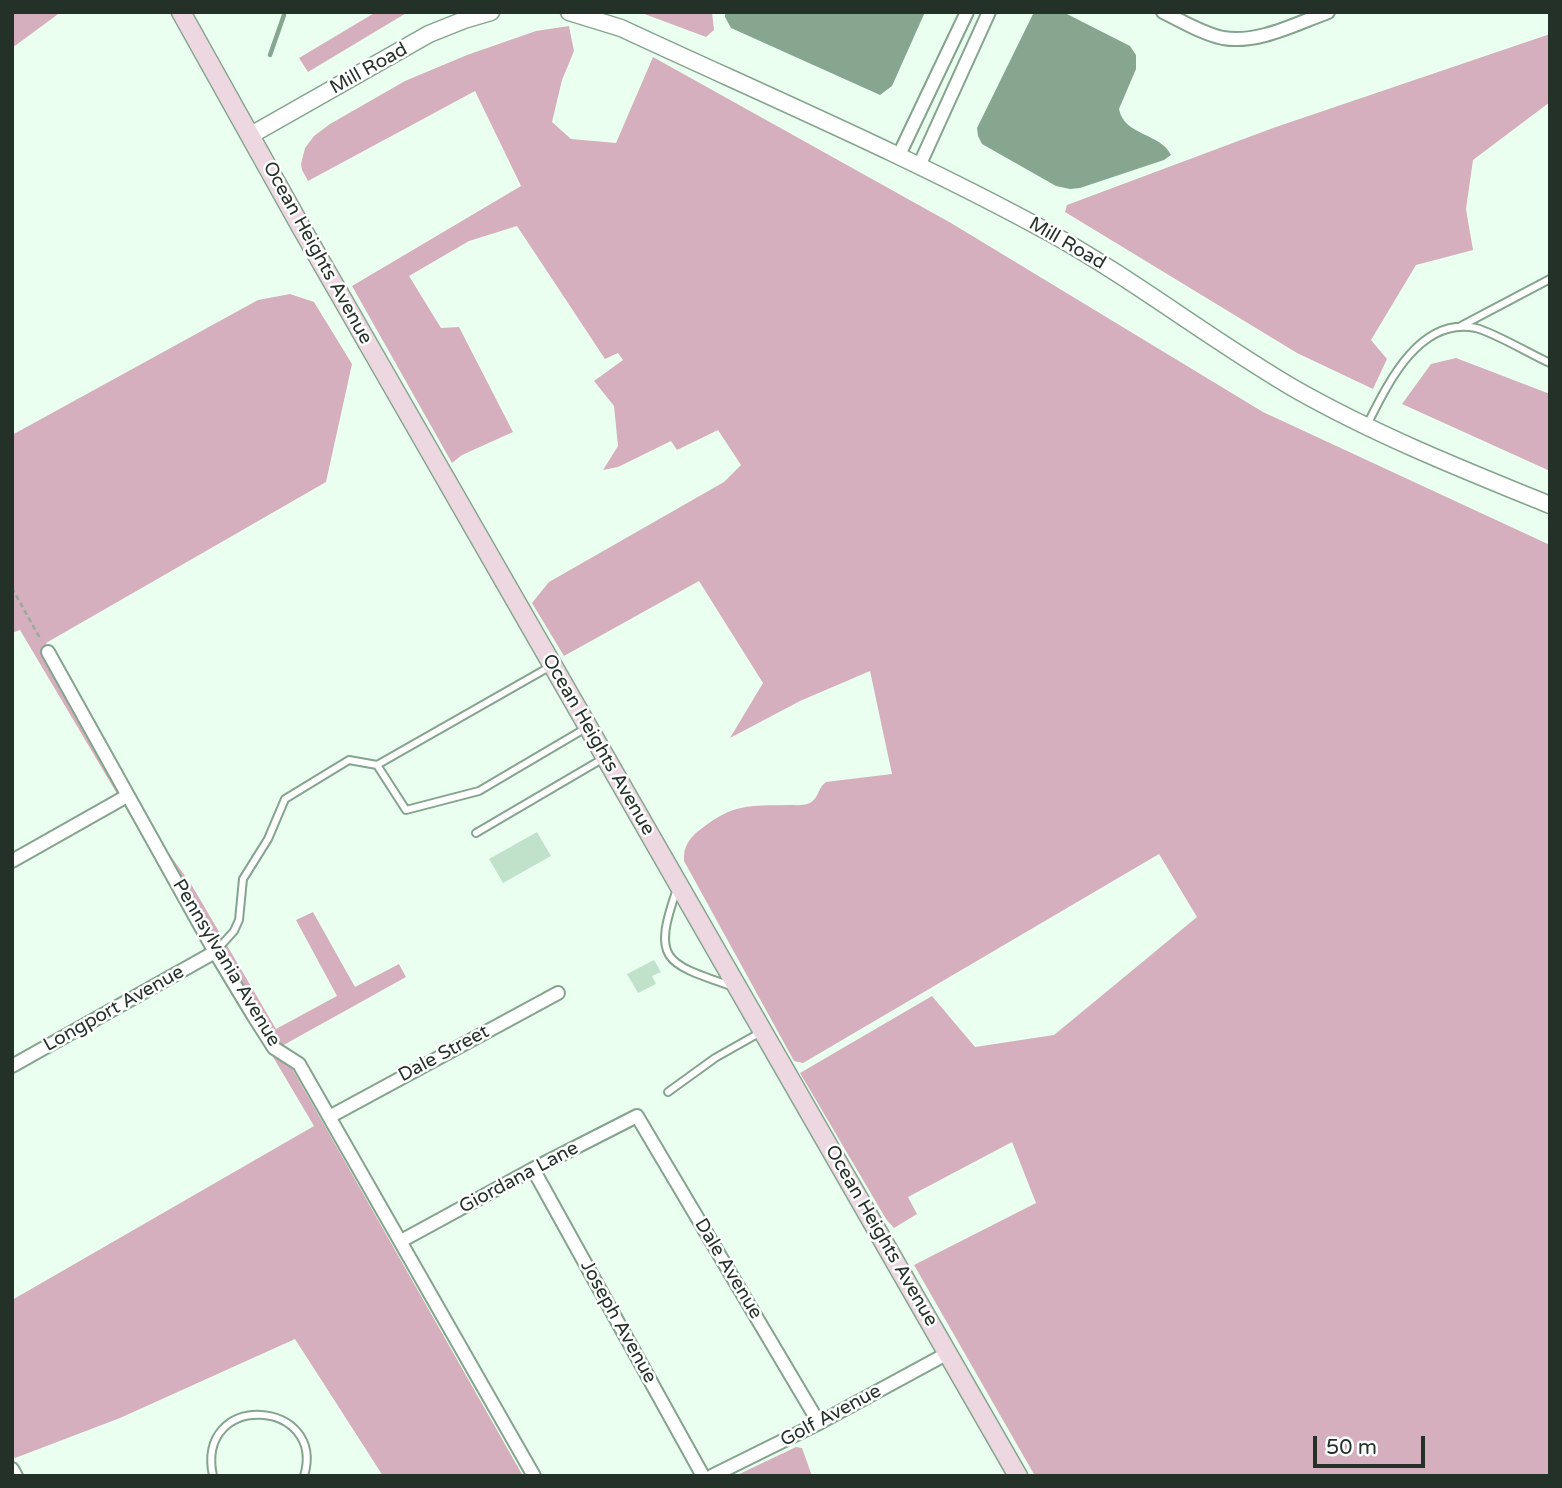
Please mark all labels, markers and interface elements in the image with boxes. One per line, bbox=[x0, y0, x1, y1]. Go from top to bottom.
street label: Mill Road bbox=[326, 38, 412, 100]
street label: Ocean Heights Avenue bbox=[257, 158, 377, 348]
street label: Mill Road bbox=[1024, 213, 1110, 275]
street label: Ocean Heights Avenue bbox=[537, 650, 659, 840]
street label: Pennsylvania Avenue bbox=[167, 875, 285, 1051]
street label: Longport Avenue bbox=[40, 961, 188, 1057]
street label: Dale Street bbox=[395, 1021, 493, 1087]
street label: Giordana Lane bbox=[456, 1137, 582, 1219]
street label: Ocean Heights Avenue bbox=[820, 1141, 942, 1331]
street label: Dale Avenue bbox=[689, 1215, 767, 1323]
street label: Joseph Avenue bbox=[575, 1257, 661, 1387]
street label: Golf Avenue bbox=[777, 1380, 885, 1452]
scale bar bbox=[1317, 1422, 1429, 1466]
text: 50 m bbox=[1326, 1435, 1377, 1460]

